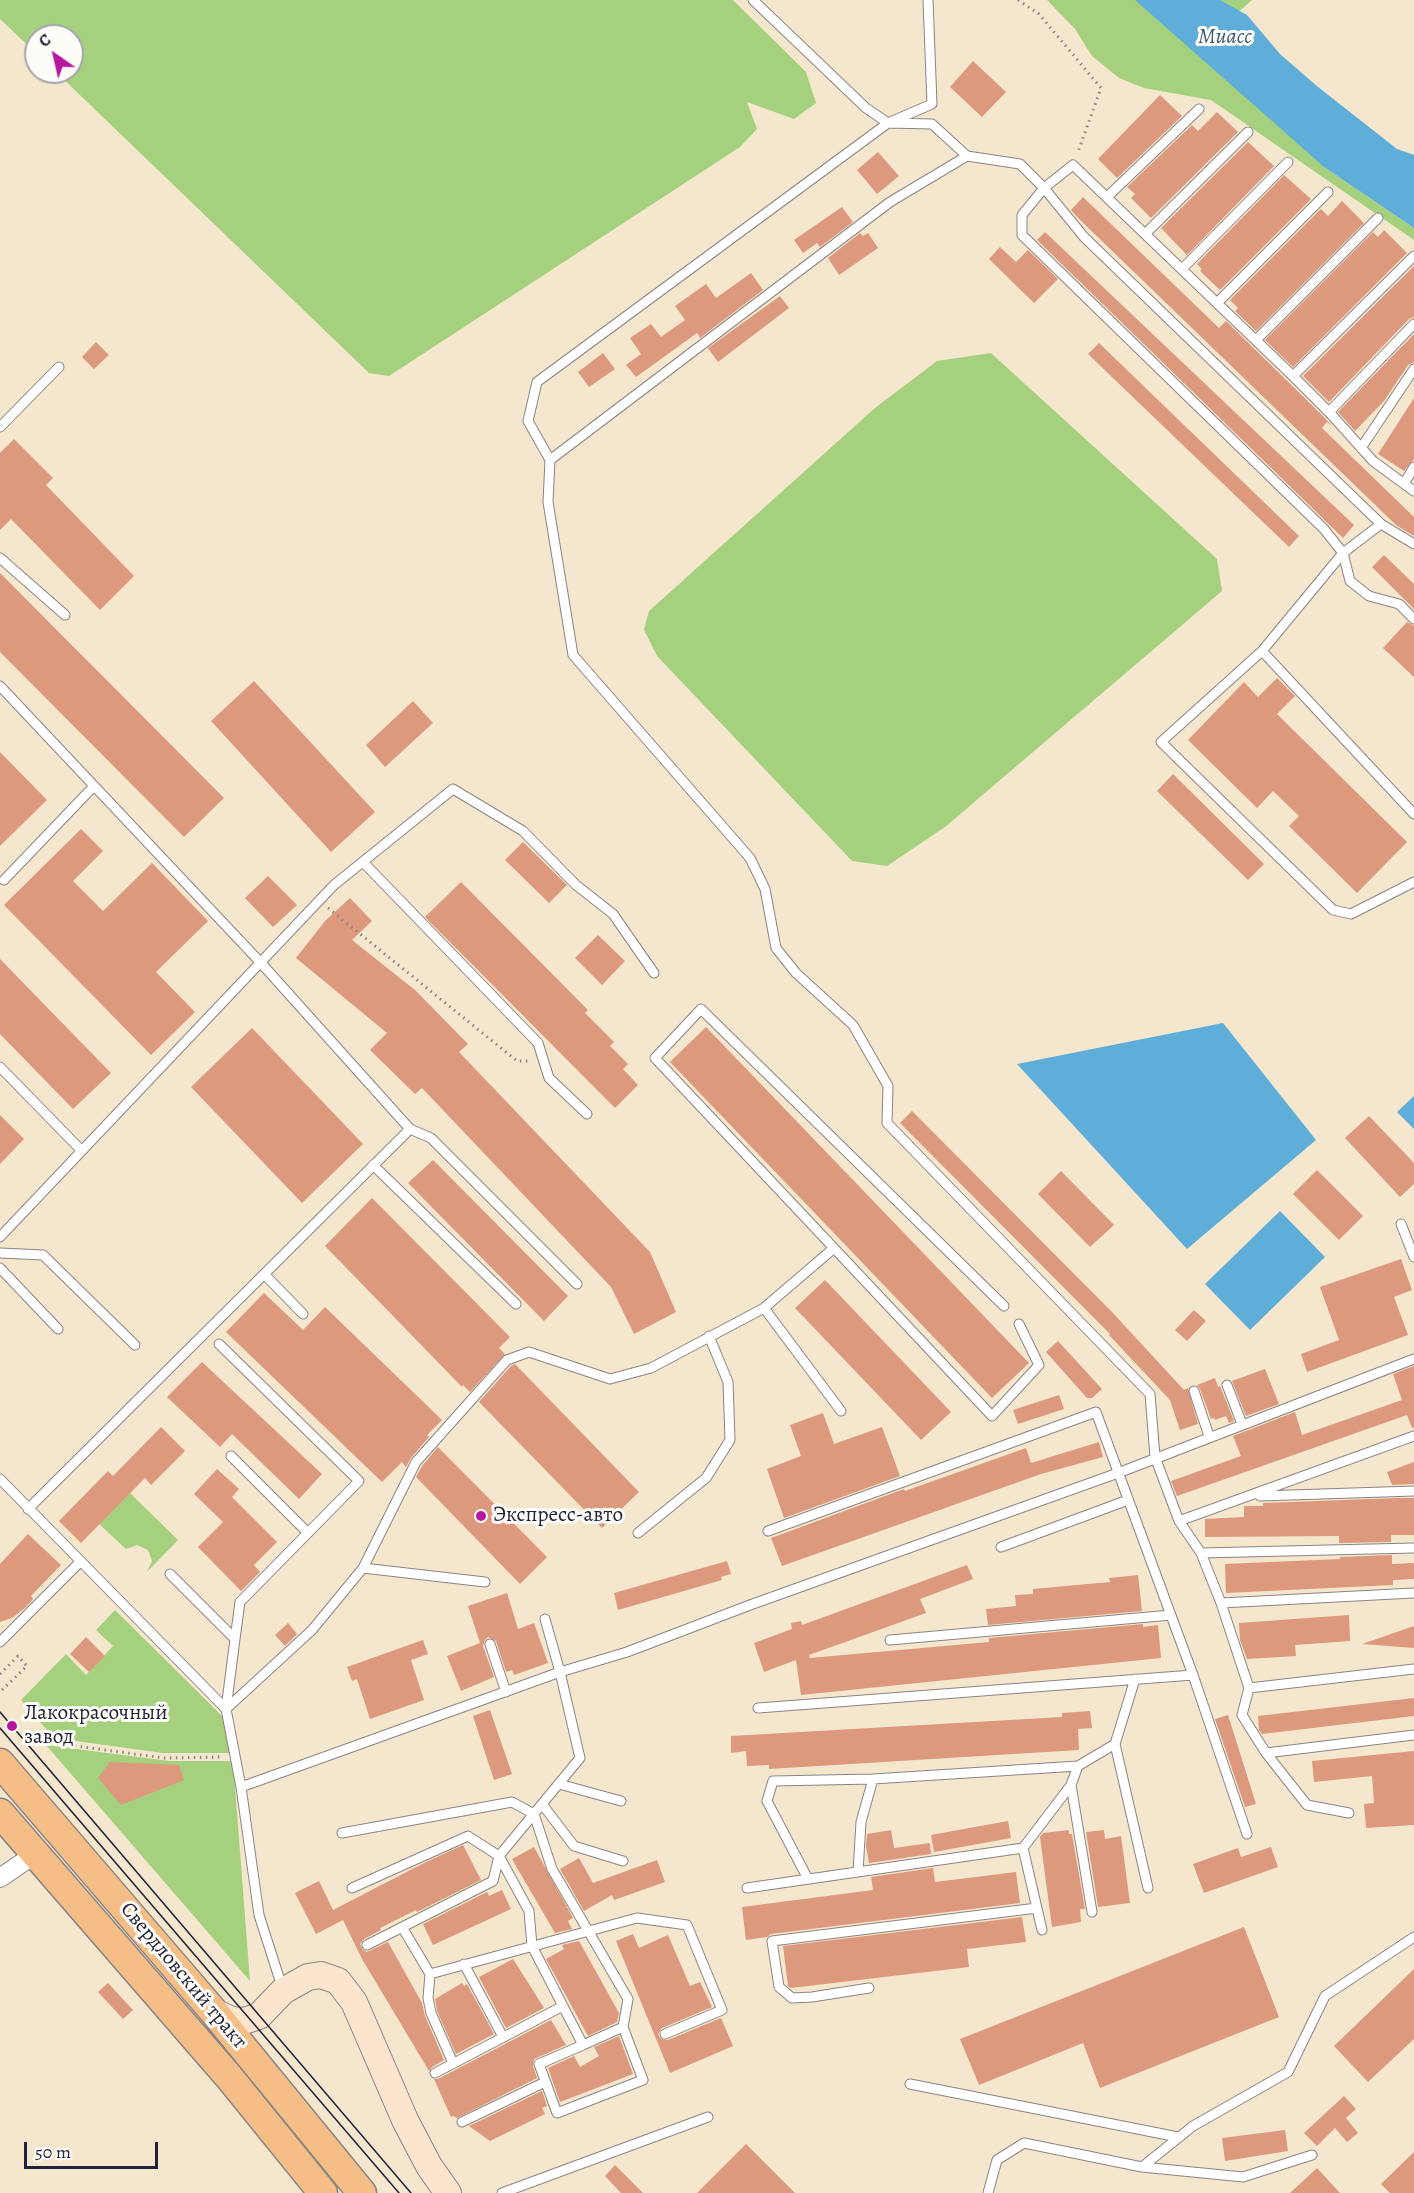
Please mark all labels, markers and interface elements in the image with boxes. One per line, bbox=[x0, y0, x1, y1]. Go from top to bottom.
north arrow bbox=[24, 24, 84, 84]
water label: Миасс bbox=[1198, 25, 1252, 51]
text: С bbox=[35, 29, 55, 53]
place label: Экспресс-авто bbox=[493, 1503, 623, 1529]
marker: Экспресс-авто bbox=[474, 1509, 488, 1523]
place label: Лакокрасочный завод bbox=[24, 1701, 168, 1751]
marker: Лакокрасочный завод bbox=[5, 1719, 19, 1733]
street label: Свердловский тракт bbox=[114, 1898, 252, 2054]
scale bar bbox=[27, 2130, 160, 2168]
text: 50 m bbox=[35, 2140, 71, 2164]

